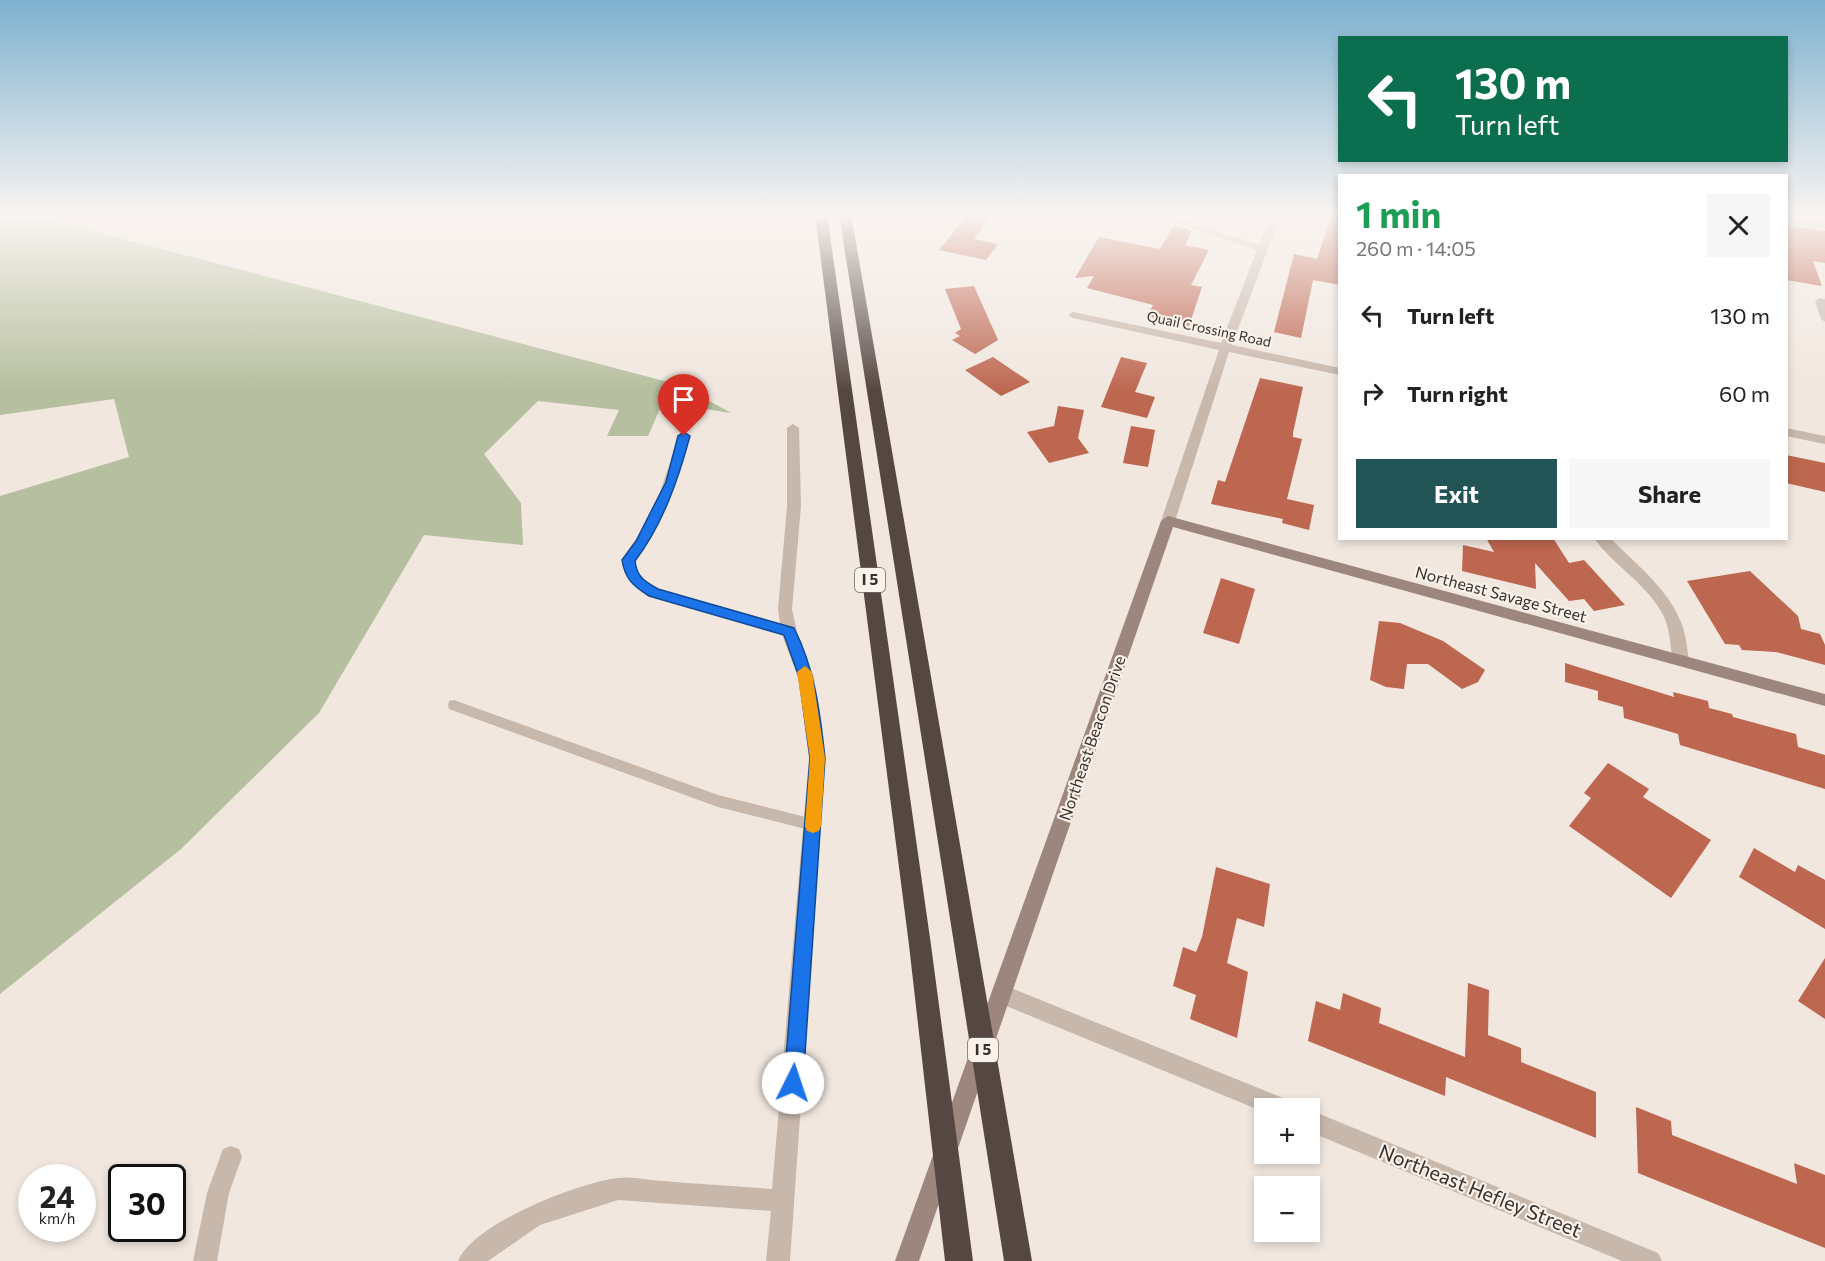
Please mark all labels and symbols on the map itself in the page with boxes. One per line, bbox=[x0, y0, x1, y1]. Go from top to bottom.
street label: Quail Crossing Road bbox=[1145, 307, 1273, 350]
pin bbox=[658, 374, 709, 436]
street label: Northeast Savage Street bbox=[1413, 561, 1589, 626]
road number: I 5 bbox=[855, 568, 885, 592]
street label: Northeast Beacon Drive bbox=[1054, 653, 1129, 823]
road number: I 5 bbox=[968, 1038, 998, 1062]
position arrow bbox=[761, 1051, 825, 1115]
street label: Northeast Hefley Street bbox=[1376, 1138, 1585, 1242]
speed limit sign: 30 bbox=[108, 1164, 186, 1242]

